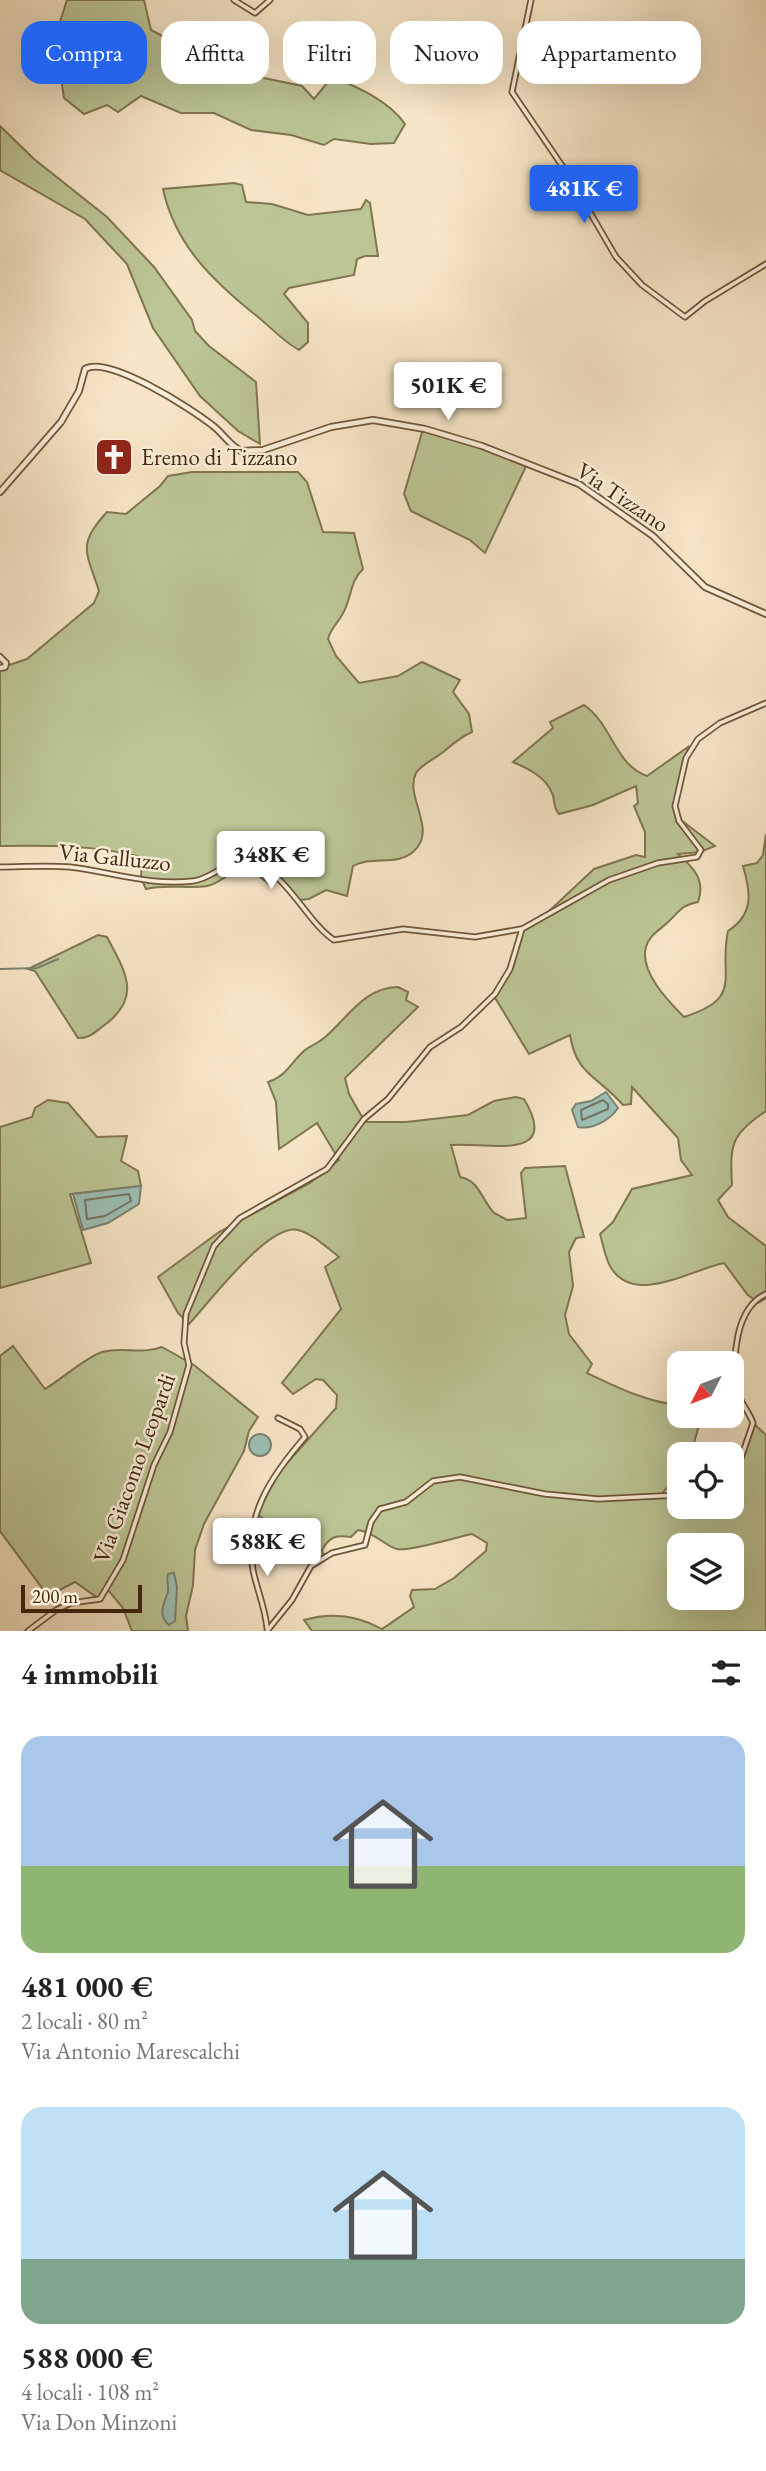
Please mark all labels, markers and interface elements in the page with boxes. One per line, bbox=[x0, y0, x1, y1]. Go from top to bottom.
chip: Compra bbox=[21, 21, 147, 84]
chip: Affitta bbox=[161, 21, 269, 84]
chip: Filtri bbox=[283, 21, 376, 84]
chip: Nuovo bbox=[390, 21, 503, 84]
chip: Appartamento bbox=[517, 21, 701, 84]
pin: 481K € bbox=[527, 166, 641, 225]
text: 481K € bbox=[546, 173, 622, 203]
pin: 501K € bbox=[391, 362, 505, 422]
text: 501K € bbox=[410, 370, 486, 400]
church icon: Eremo di Tizzano bbox=[93, 436, 135, 478]
place label: Eremo di Tizzano bbox=[141, 442, 297, 472]
street label: Via Tizzano bbox=[571, 455, 675, 539]
pin: 348K € bbox=[214, 832, 328, 891]
street label: Via Galluzzo bbox=[58, 836, 172, 878]
text: 348K € bbox=[233, 839, 309, 869]
north arrow bbox=[667, 1351, 744, 1428]
map controls bbox=[667, 1351, 744, 1610]
street label: Via Giacomo Leopardi bbox=[86, 1369, 182, 1567]
button: locate bbox=[667, 1442, 744, 1519]
pin: 588K € bbox=[210, 1518, 324, 1578]
text: 588K € bbox=[229, 1526, 305, 1556]
button: layers bbox=[667, 1533, 744, 1610]
scale bar bbox=[21, 1582, 142, 1614]
text: 200 m bbox=[32, 1584, 78, 1609]
text: 4 immobili bbox=[21, 1654, 158, 1693]
icon: filters bbox=[707, 1654, 745, 1692]
icon: home bbox=[320, 1781, 446, 1907]
text: 481 000 € bbox=[21, 1967, 153, 2006]
text: 2 locali · 80 m² bbox=[21, 2006, 148, 2036]
text: Via Antonio Marescalchi bbox=[21, 2036, 240, 2066]
icon: home bbox=[320, 2152, 446, 2278]
text: 588 000 € bbox=[21, 2338, 153, 2377]
text: 4 locali · 108 m² bbox=[21, 2377, 159, 2407]
text: Via Don Minzoni bbox=[21, 2407, 177, 2437]

